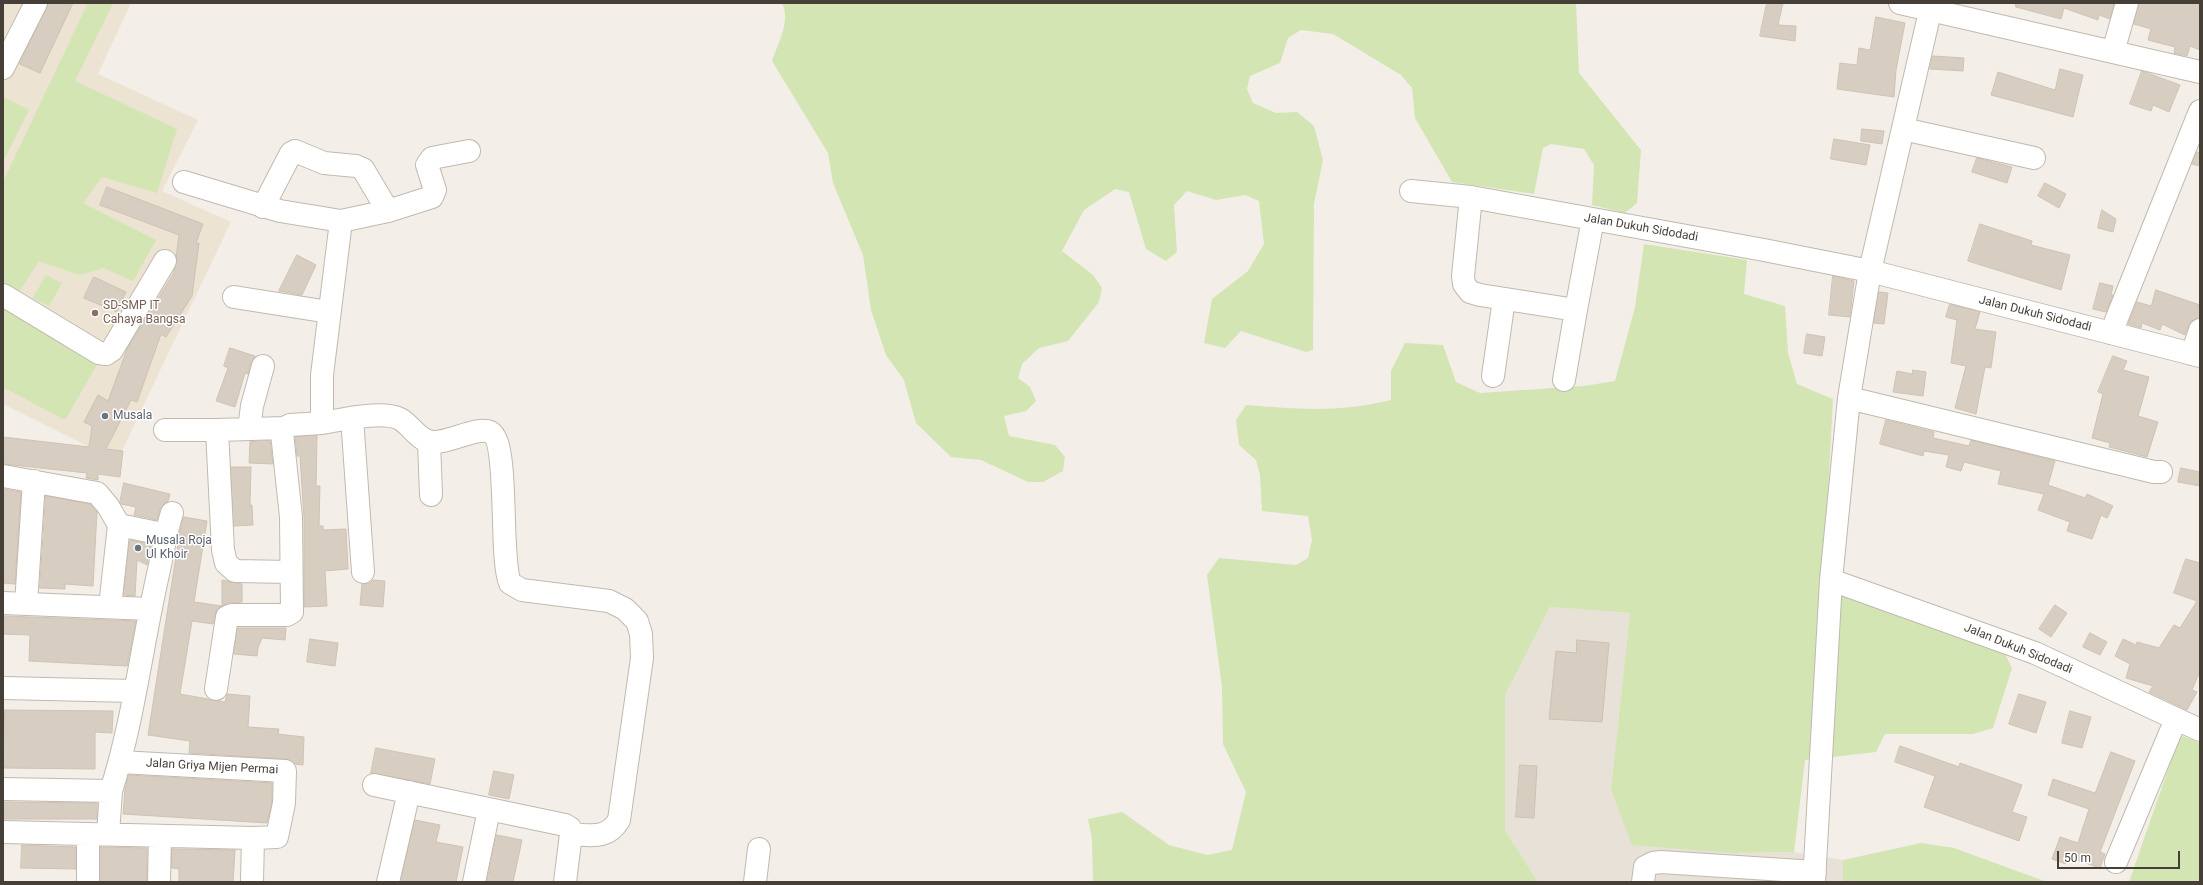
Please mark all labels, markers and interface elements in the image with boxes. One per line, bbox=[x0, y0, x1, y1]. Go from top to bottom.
street label: Jalan Dukuh Sidodadi bbox=[1583, 211, 1699, 245]
street label: Jalan Dukuh Sidodadi bbox=[1977, 293, 2093, 335]
place label: SD-SMP IT Cahaya Bangsa bbox=[103, 299, 186, 327]
marker: SD-SMP IT Cahaya Bangsa bbox=[90, 308, 100, 318]
place label: Musala bbox=[113, 409, 152, 423]
marker: Musala bbox=[100, 411, 110, 421]
place label: Musala Roja Ul Khoir bbox=[146, 534, 212, 562]
marker: Musala Roja Ul Khoir bbox=[133, 543, 143, 553]
street label: Jalan Dukuh Sidodadi bbox=[1962, 621, 2074, 677]
street label: Jalan Griya Mijen Permai bbox=[145, 756, 279, 778]
scale bar bbox=[2059, 843, 2182, 869]
text: 50 m bbox=[2064, 851, 2091, 865]

